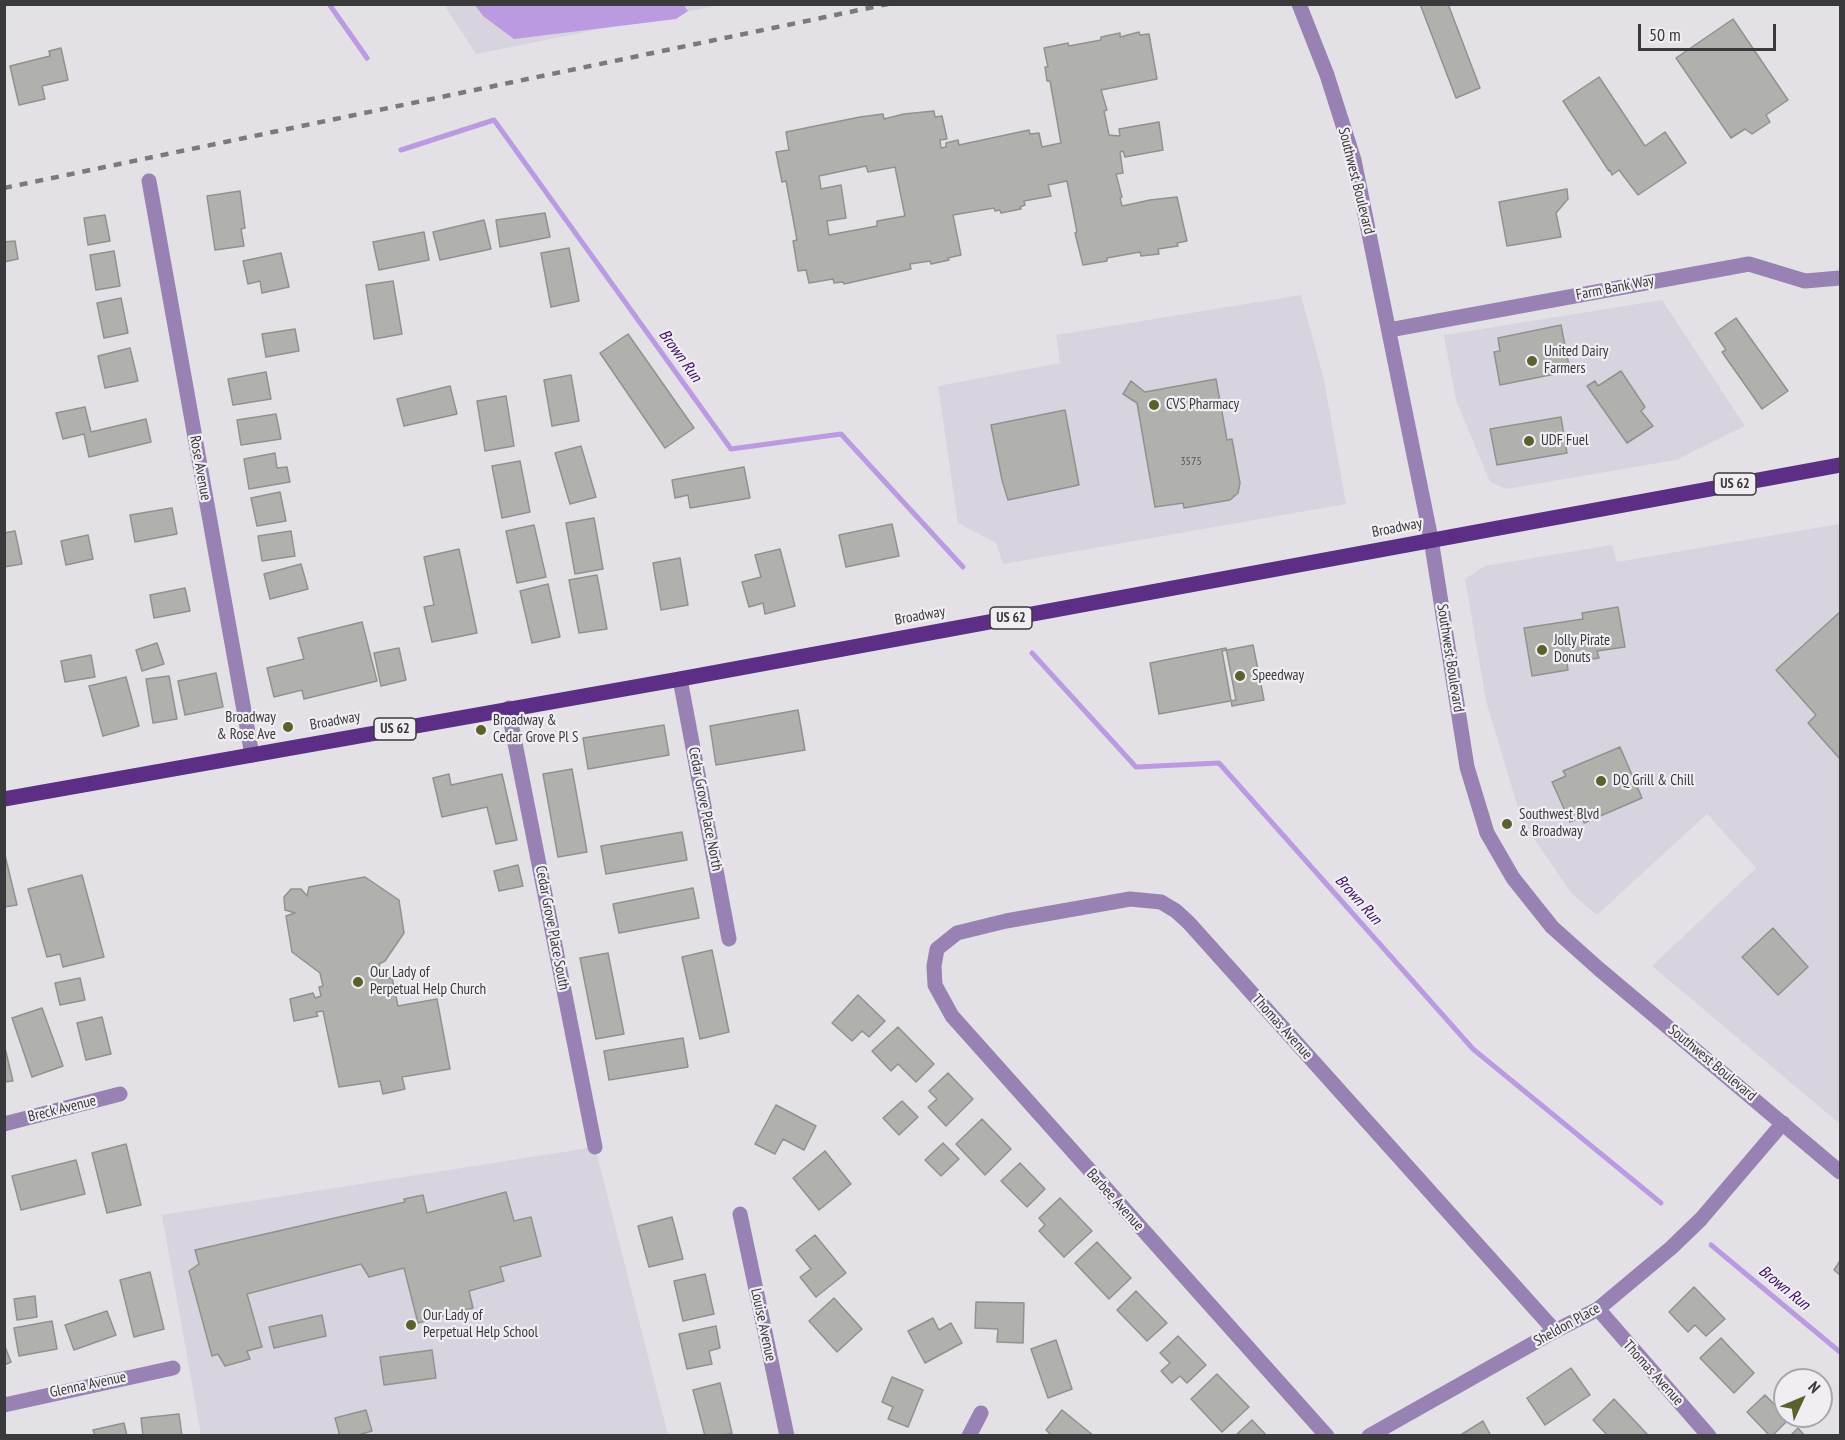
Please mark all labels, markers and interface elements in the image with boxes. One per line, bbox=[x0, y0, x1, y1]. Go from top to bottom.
scale bar bbox=[1641, 12, 1779, 50]
text: 50 m bbox=[1649, 23, 1681, 46]
street label: Southwest Boulevard bbox=[1334, 126, 1378, 236]
street label: Farm Bank Way bbox=[1574, 272, 1656, 304]
water label: Brown Run bbox=[655, 326, 705, 386]
place label: United Dairy Farmers bbox=[1544, 343, 1608, 378]
marker: United Dairy Farmers bbox=[1525, 354, 1539, 368]
place label: CVS Pharmacy bbox=[1166, 396, 1239, 414]
marker: CVS Pharmacy bbox=[1147, 398, 1161, 412]
place label: UDF Fuel bbox=[1541, 432, 1588, 450]
street label: Rose Avenue bbox=[185, 434, 215, 502]
marker: UDF Fuel bbox=[1522, 434, 1536, 448]
house number: 3575 bbox=[1180, 455, 1202, 469]
road number: US 62 bbox=[1714, 473, 1756, 495]
street label: Broadway bbox=[1370, 514, 1424, 542]
street label: Broadway bbox=[894, 603, 946, 629]
street label: Southwest Boulevard bbox=[1433, 603, 1467, 713]
road number: US 62 bbox=[990, 607, 1032, 629]
place label: Jolly Pirate Donuts bbox=[1554, 632, 1610, 667]
marker: Jolly Pirate Donuts bbox=[1535, 643, 1549, 657]
place label: Speedway bbox=[1252, 667, 1304, 685]
marker: Speedway bbox=[1233, 669, 1247, 683]
street label: Broadway bbox=[309, 708, 361, 734]
place label: Broadway & Rose Ave bbox=[217, 709, 276, 744]
place label: Broadway & Cedar Grove Pl S bbox=[493, 712, 578, 747]
road number: US 62 bbox=[374, 718, 416, 740]
marker: Broadway & Rose Ave bbox=[281, 720, 295, 734]
marker: Broadway & Cedar Grove Pl S bbox=[474, 723, 488, 737]
street label: Cedar Grove Place North bbox=[684, 745, 726, 873]
place label: DQ Grill & Chill bbox=[1613, 772, 1694, 790]
marker: DQ Grill & Chill bbox=[1594, 774, 1608, 788]
place label: Southwest Blvd & Broadway bbox=[1519, 806, 1599, 841]
marker: Southwest Blvd & Broadway bbox=[1500, 817, 1514, 831]
street label: Cedar Grove Place South bbox=[531, 864, 573, 992]
water label: Brown Run bbox=[1331, 871, 1385, 929]
place label: Our Lady of Perpetual Help Church bbox=[370, 964, 486, 999]
marker: Our Lady of Perpetual Help Church bbox=[351, 975, 365, 989]
street label: Thomas Avenue bbox=[1248, 991, 1316, 1063]
street label: Southwest Boulevard bbox=[1664, 1021, 1760, 1105]
street label: Breck Avenue bbox=[26, 1092, 98, 1126]
street label: Barbee Avenue bbox=[1083, 1165, 1147, 1235]
water label: Brown Run bbox=[1755, 1262, 1813, 1314]
street label: Louise Avenue bbox=[746, 1287, 780, 1363]
street label: Sheldon Place bbox=[1531, 1299, 1603, 1351]
place label: Our Lady of Perpetual Help School bbox=[423, 1307, 538, 1342]
marker: Our Lady of Perpetual Help School bbox=[404, 1318, 418, 1332]
street label: Thomas Avenue bbox=[1619, 1337, 1687, 1409]
street label: Glenna Avenue bbox=[48, 1368, 128, 1402]
north arrow bbox=[1773, 1368, 1833, 1428]
text: N bbox=[1804, 1377, 1825, 1397]

